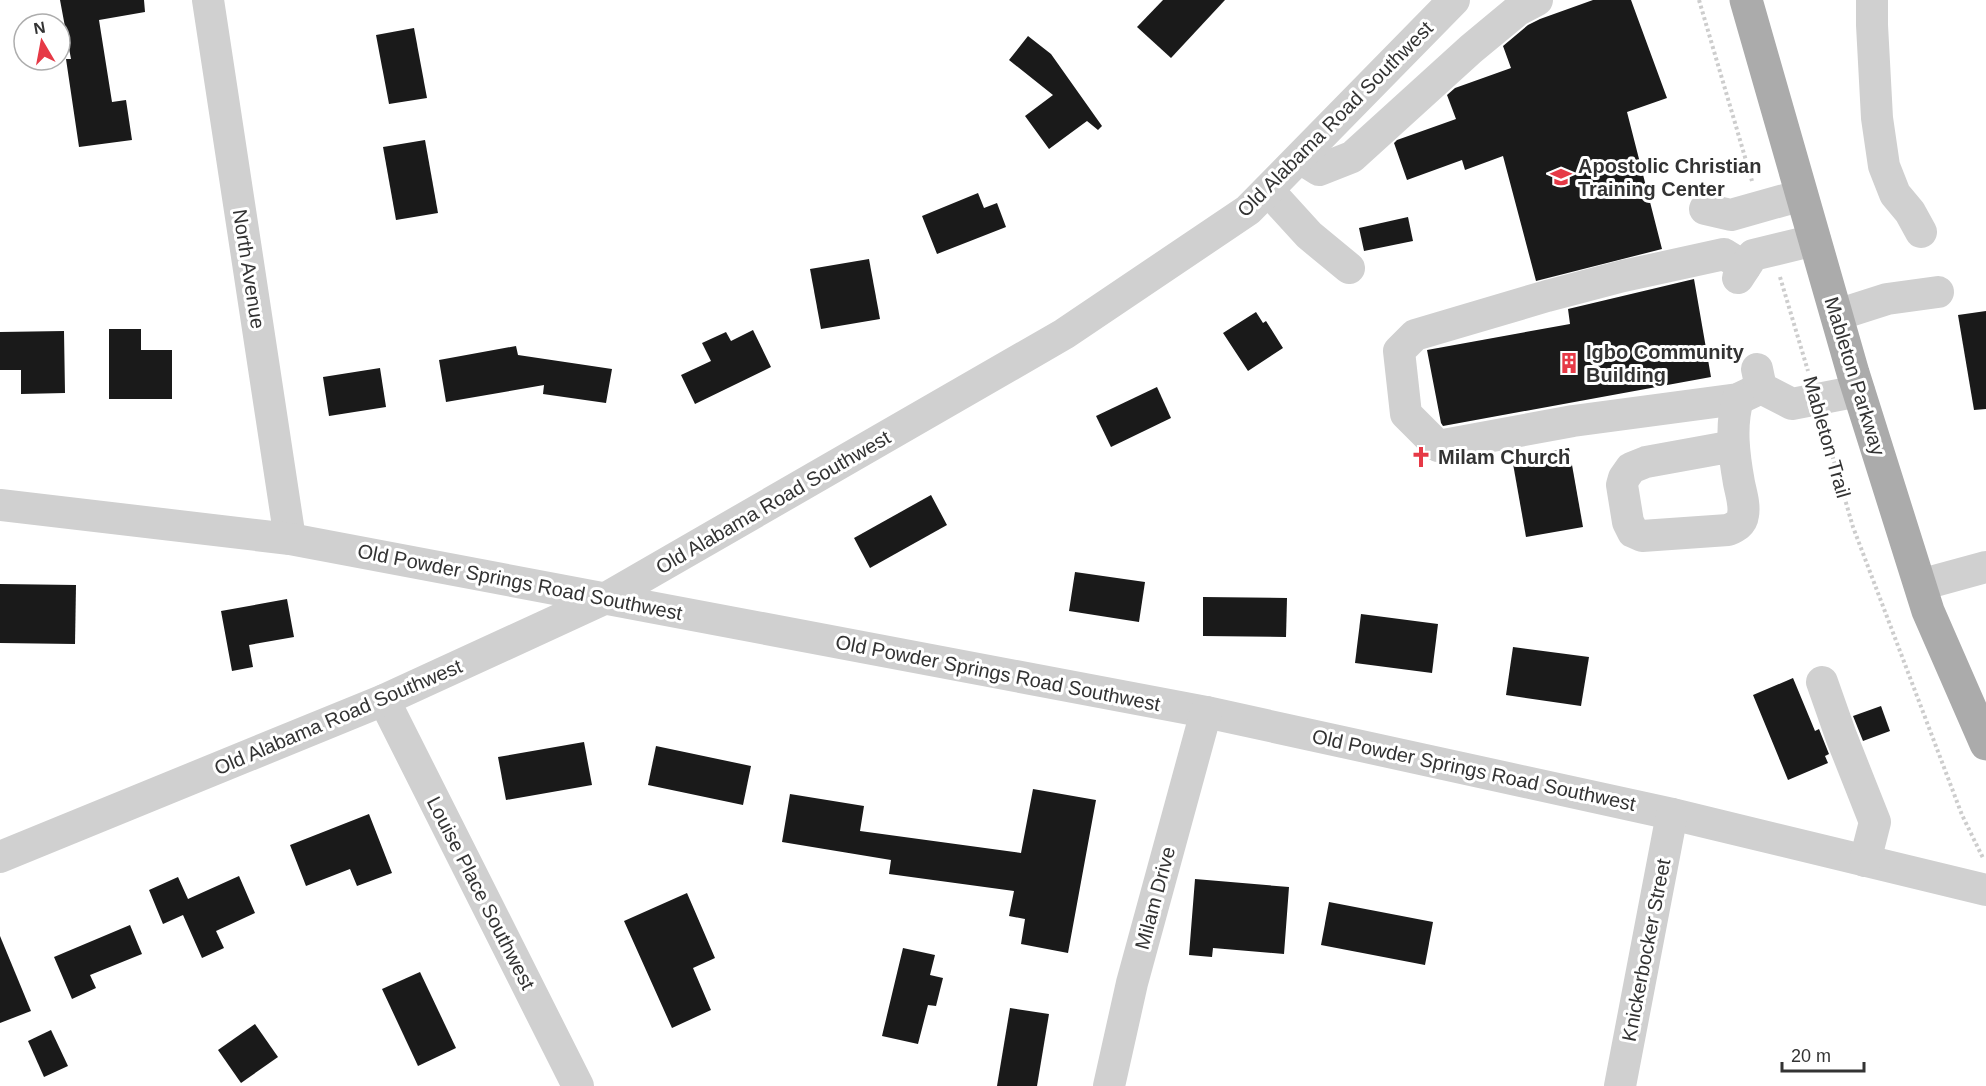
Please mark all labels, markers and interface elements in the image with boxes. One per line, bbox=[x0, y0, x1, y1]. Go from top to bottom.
north arrow bbox=[12, 12, 72, 72]
street label: Old Alabama Road Southwest bbox=[1233, 17, 1437, 221]
text: N bbox=[32, 18, 47, 37]
place label: Apostolic Christian Training Center bbox=[1578, 155, 1761, 200]
school or university icon: Apostolic Christian Training Center bbox=[1549, 165, 1573, 189]
street label: North Avenue bbox=[229, 208, 269, 330]
street label: Mableton Parkway bbox=[1820, 294, 1890, 458]
place label: Igbo Community Building bbox=[1586, 341, 1745, 386]
building icon: Igbo Community Building bbox=[1557, 351, 1581, 375]
street label: Mableton Trail bbox=[1799, 374, 1855, 500]
street label: Old Alabama Road Southwest bbox=[652, 426, 894, 578]
church icon: Milam Church bbox=[1409, 445, 1433, 469]
place label: Milam Church bbox=[1438, 446, 1570, 468]
street label: Old Powder Springs Road Southwest bbox=[356, 540, 685, 624]
street label: Old Powder Springs Road Southwest bbox=[834, 631, 1163, 715]
street label: Old Alabama Road Southwest bbox=[211, 655, 466, 779]
street label: Old Powder Springs Road Southwest bbox=[1310, 725, 1638, 815]
street label: Louise Place Southwest bbox=[423, 793, 539, 993]
street label: Milam Drive bbox=[1131, 844, 1179, 952]
street label: Knickerbocker Street bbox=[1617, 856, 1675, 1043]
scale bar bbox=[1782, 1035, 1864, 1073]
text: 20 m bbox=[1791, 1046, 1831, 1066]

